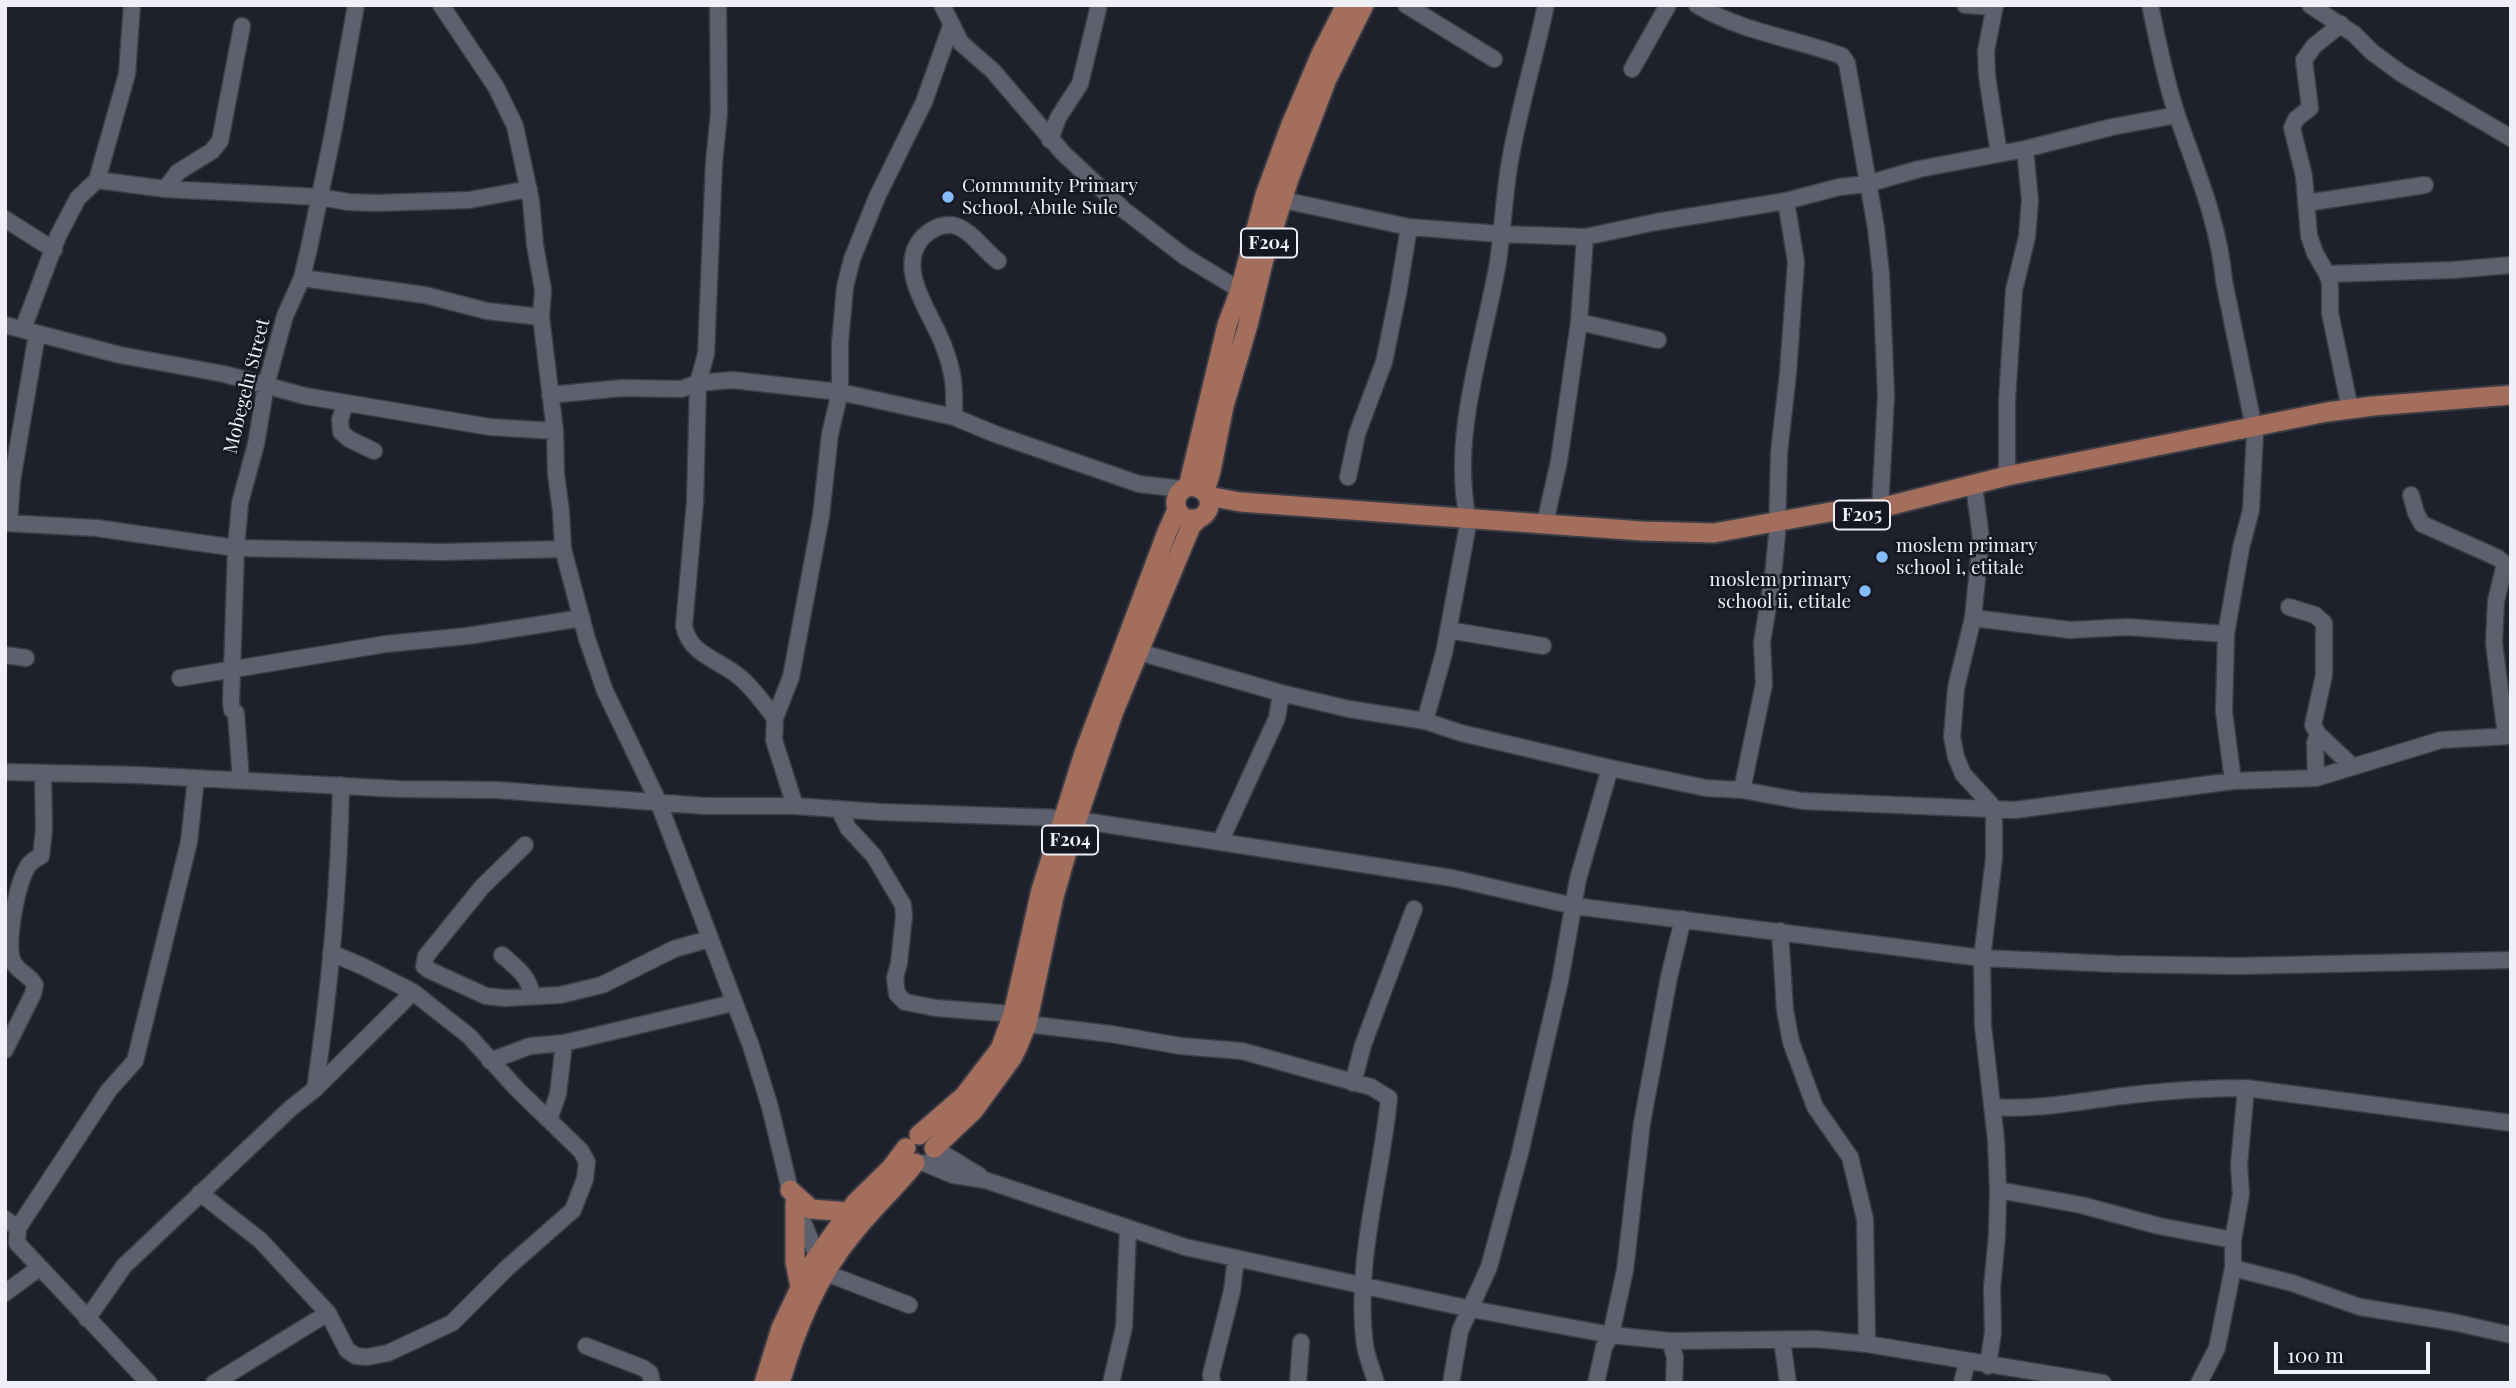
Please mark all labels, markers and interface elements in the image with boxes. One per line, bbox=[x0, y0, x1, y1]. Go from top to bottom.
place label: Community Primary School, Abule Sule bbox=[962, 175, 1138, 219]
marker: Community Primary School, Abule Sule bbox=[940, 189, 956, 205]
road number: F204 bbox=[1241, 229, 1297, 258]
street label: Mobegelu Street bbox=[219, 316, 275, 456]
road number: F205 bbox=[1834, 500, 1890, 530]
place label: moslem primary school i, etitale bbox=[1896, 535, 2038, 579]
marker: moslem primary school i, etitale bbox=[1874, 549, 1890, 565]
place label: moslem primary school ii, etitale bbox=[1709, 569, 1851, 613]
marker: moslem primary school ii, etitale bbox=[1857, 583, 1873, 599]
road number: F204 bbox=[1042, 826, 1098, 854]
scale bar bbox=[2278, 1328, 2434, 1372]
text: 100 m bbox=[2287, 1340, 2344, 1368]

